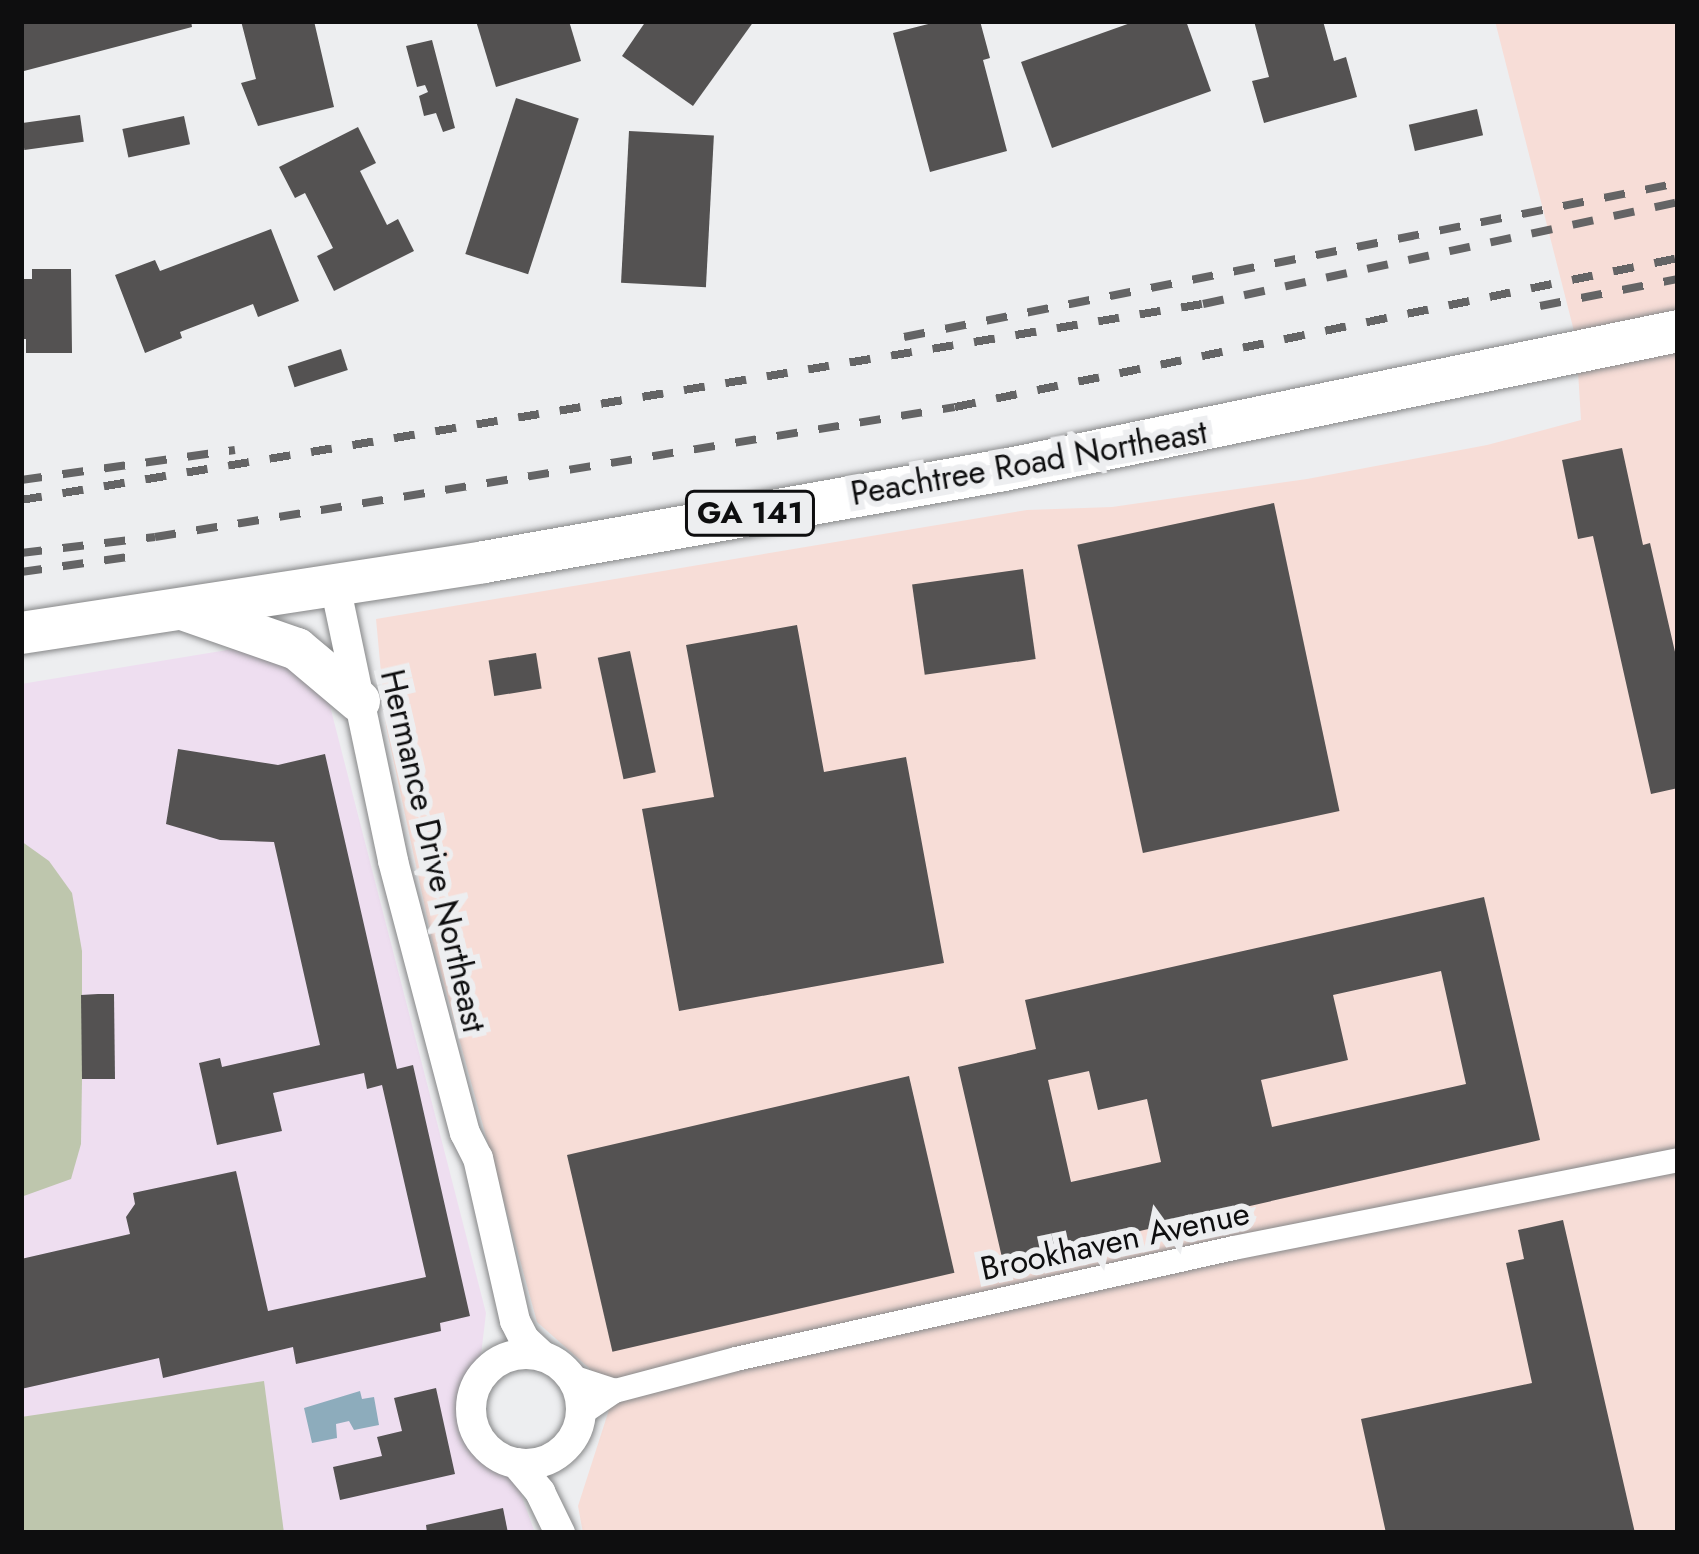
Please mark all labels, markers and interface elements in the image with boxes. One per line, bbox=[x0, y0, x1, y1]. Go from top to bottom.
street label: Peachtree Road Northeast bbox=[848, 412, 1210, 514]
road number: GA 141 bbox=[684, 489, 816, 537]
street label: Hermance Drive Northeast bbox=[372, 666, 494, 1036]
street label: Brookhaven Avenue bbox=[977, 1193, 1253, 1289]

